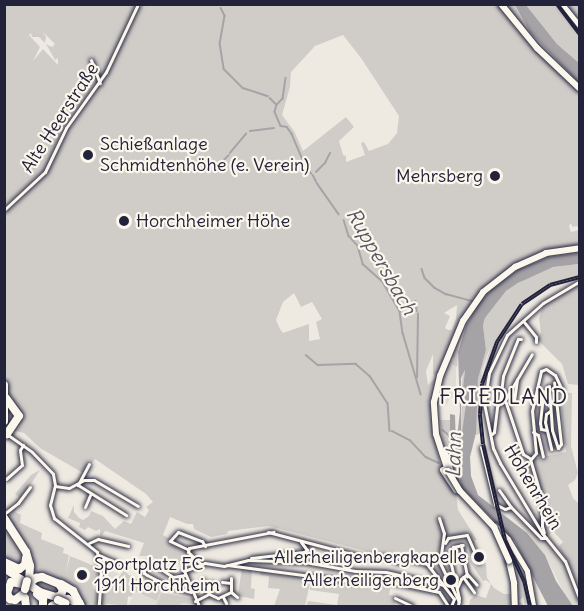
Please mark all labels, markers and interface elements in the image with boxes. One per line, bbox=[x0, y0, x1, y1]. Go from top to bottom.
street label: Alte Heerstraße bbox=[17, 59, 103, 177]
place label: Schießanlage Schmidtenhöhe (e. Verein) bbox=[100, 134, 309, 176]
marker: Schießanlage Schmidtenhöhe (e. Verein) bbox=[81, 148, 95, 162]
place label: Mehrsberg bbox=[396, 165, 483, 187]
marker: Mehrsberg bbox=[488, 169, 502, 183]
water label: Ruppersbach bbox=[342, 203, 422, 319]
place label: Horchheimer Höhe bbox=[136, 210, 290, 232]
marker: Horchheimer Höhe bbox=[117, 214, 131, 228]
district label: FRIEDLAND bbox=[439, 384, 569, 410]
water label: Lahn bbox=[441, 432, 465, 478]
street label: Hohenrhein bbox=[499, 441, 567, 533]
place label: Allerheiligenbergkapelle bbox=[274, 546, 467, 568]
marker: Allerheiligenbergkapelle bbox=[472, 550, 486, 564]
place label: Sportplatz FC 1911 Horchheim bbox=[94, 554, 220, 596]
marker: Sportplatz FC 1911 Horchheim bbox=[75, 568, 89, 582]
place label: Allerheiligenberg bbox=[303, 569, 439, 591]
marker: Allerheiligenberg bbox=[444, 573, 458, 587]

